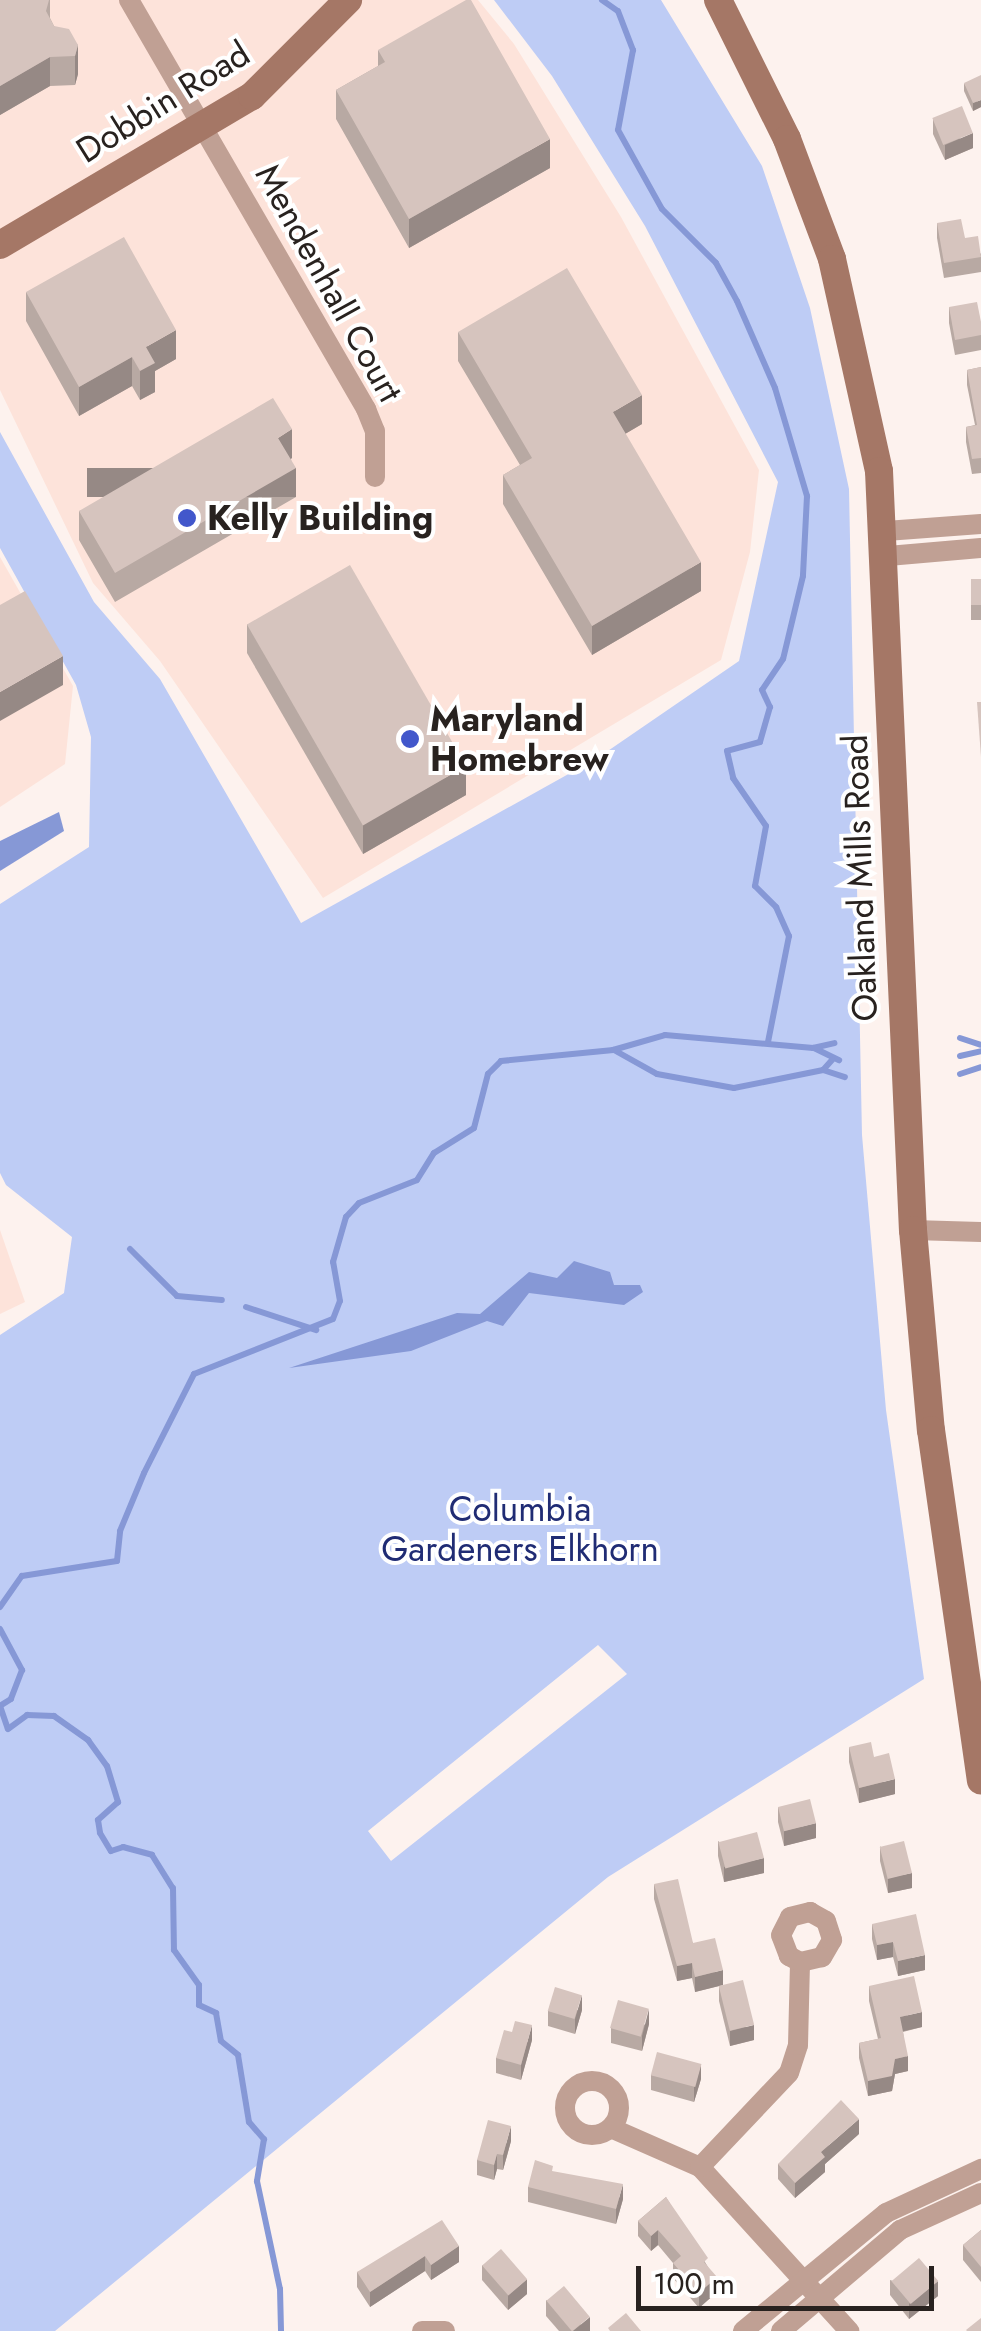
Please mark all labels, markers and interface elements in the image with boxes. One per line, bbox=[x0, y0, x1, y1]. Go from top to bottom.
street label: Dobbin Road bbox=[69, 32, 257, 172]
street label: Mendenhall Court bbox=[246, 157, 412, 409]
place label: Kelly Building bbox=[207, 497, 433, 539]
marker: Kelly Building bbox=[176, 507, 198, 529]
place label: Maryland Homebrew bbox=[430, 698, 609, 780]
marker: Maryland Homebrew bbox=[399, 728, 421, 750]
street label: Oakland Mills Road bbox=[834, 734, 886, 1022]
park label: Columbia Gardeners Elkhorn bbox=[381, 1488, 659, 1570]
scale bar bbox=[641, 2246, 938, 2308]
text: 100 m bbox=[653, 2262, 735, 2305]

